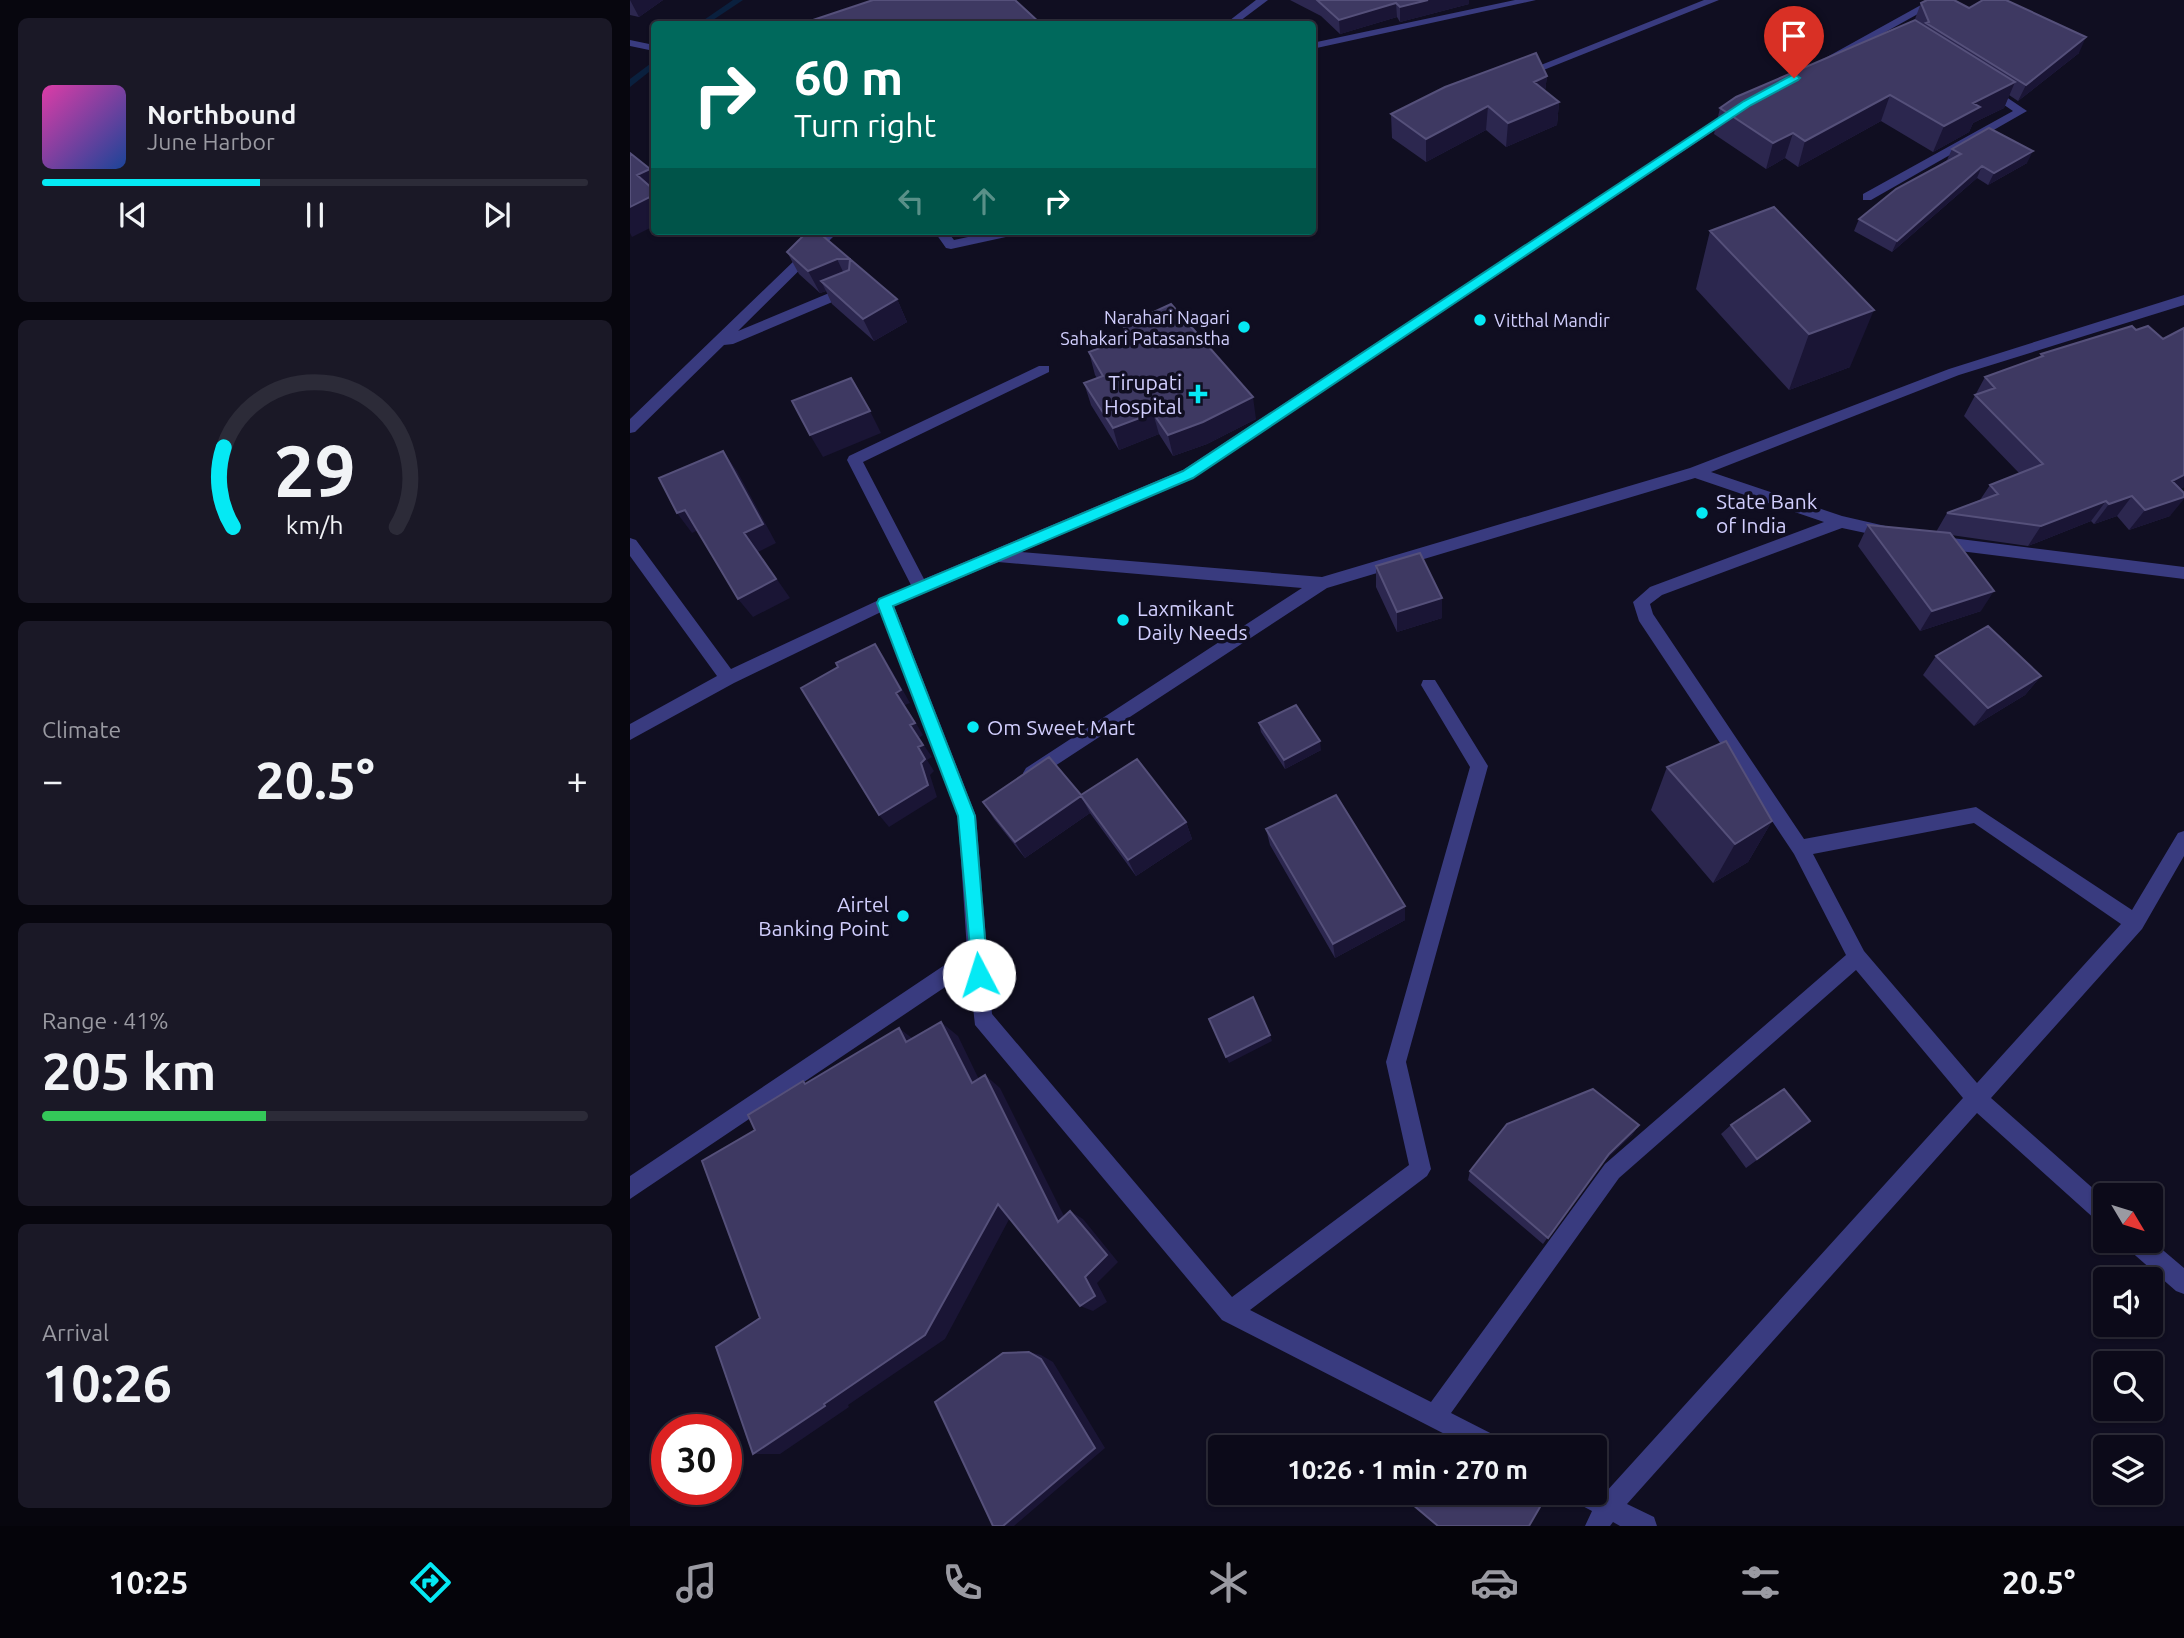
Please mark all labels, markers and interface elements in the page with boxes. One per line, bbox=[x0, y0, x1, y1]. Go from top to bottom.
pin bbox=[1764, 6, 1824, 78]
icon: arrive bbox=[1775, 17, 1813, 55]
icon: right bbox=[679, 49, 770, 140]
text: 60 m bbox=[794, 49, 903, 104]
text: Northbound bbox=[147, 100, 296, 129]
text: Turn right bbox=[794, 107, 936, 143]
text: June Harbor bbox=[147, 129, 275, 154]
icon: left bbox=[892, 182, 930, 220]
icon: ahead bbox=[965, 182, 1003, 220]
icon: right bbox=[1038, 182, 1076, 220]
icon: previous bbox=[114, 196, 152, 234]
icon: pause bbox=[296, 196, 334, 234]
icon: next bbox=[478, 196, 516, 234]
place label: Narahari Nagari Sahakari Patasanstha bbox=[1060, 307, 1230, 348]
place label: Vitthal Mandir bbox=[1494, 310, 1610, 330]
marker: Vitthal Mandir bbox=[1472, 312, 1488, 328]
marker: Narahari Nagari Sahakari Patasanstha bbox=[1236, 319, 1252, 335]
place label: Tirupati Hospital bbox=[1104, 370, 1182, 418]
marker: Tirupati Hospital bbox=[1188, 384, 1208, 404]
text: 29 bbox=[274, 430, 356, 512]
place label: State Bank of India bbox=[1716, 489, 1818, 537]
marker: State Bank of India bbox=[1694, 505, 1710, 521]
text: km/h bbox=[286, 511, 344, 539]
place label: Laxmikant Daily Needs bbox=[1137, 596, 1248, 644]
marker: Laxmikant Daily Needs bbox=[1115, 612, 1131, 628]
place label: Om Sweet Mart bbox=[987, 715, 1135, 739]
text: Climate bbox=[42, 717, 121, 742]
marker: Om Sweet Mart bbox=[965, 719, 981, 735]
text: 20.5° bbox=[255, 751, 375, 809]
text: − bbox=[42, 759, 63, 801]
text: + bbox=[567, 759, 588, 801]
place label: Airtel Banking Point bbox=[758, 892, 889, 940]
marker: Airtel Banking Point bbox=[895, 908, 911, 924]
position arrow bbox=[942, 938, 1016, 1012]
text: Range · 41% bbox=[42, 1008, 169, 1033]
text: 205 km bbox=[42, 1042, 216, 1100]
north arrow bbox=[2093, 1183, 2163, 1253]
map controls bbox=[2093, 1183, 2163, 1505]
button: sound bbox=[2093, 1267, 2163, 1337]
text: Arrival bbox=[42, 1320, 109, 1345]
button: search bbox=[2093, 1351, 2163, 1421]
text: 10:26 bbox=[42, 1354, 172, 1412]
speed limit sign: 30 bbox=[651, 1414, 742, 1505]
button: layers bbox=[2093, 1435, 2163, 1505]
text: 10:26 · 1 min · 270 m bbox=[1287, 1455, 1528, 1484]
icon: directions bbox=[406, 1558, 455, 1607]
icon: music bbox=[672, 1558, 721, 1607]
icon: phone bbox=[938, 1558, 987, 1607]
icon: climate bbox=[1204, 1558, 1253, 1607]
icon: car bbox=[1470, 1558, 1519, 1607]
icon: filters bbox=[1736, 1558, 1785, 1607]
text: 10:25 bbox=[109, 1564, 189, 1600]
text: 20.5° bbox=[2002, 1564, 2075, 1600]

